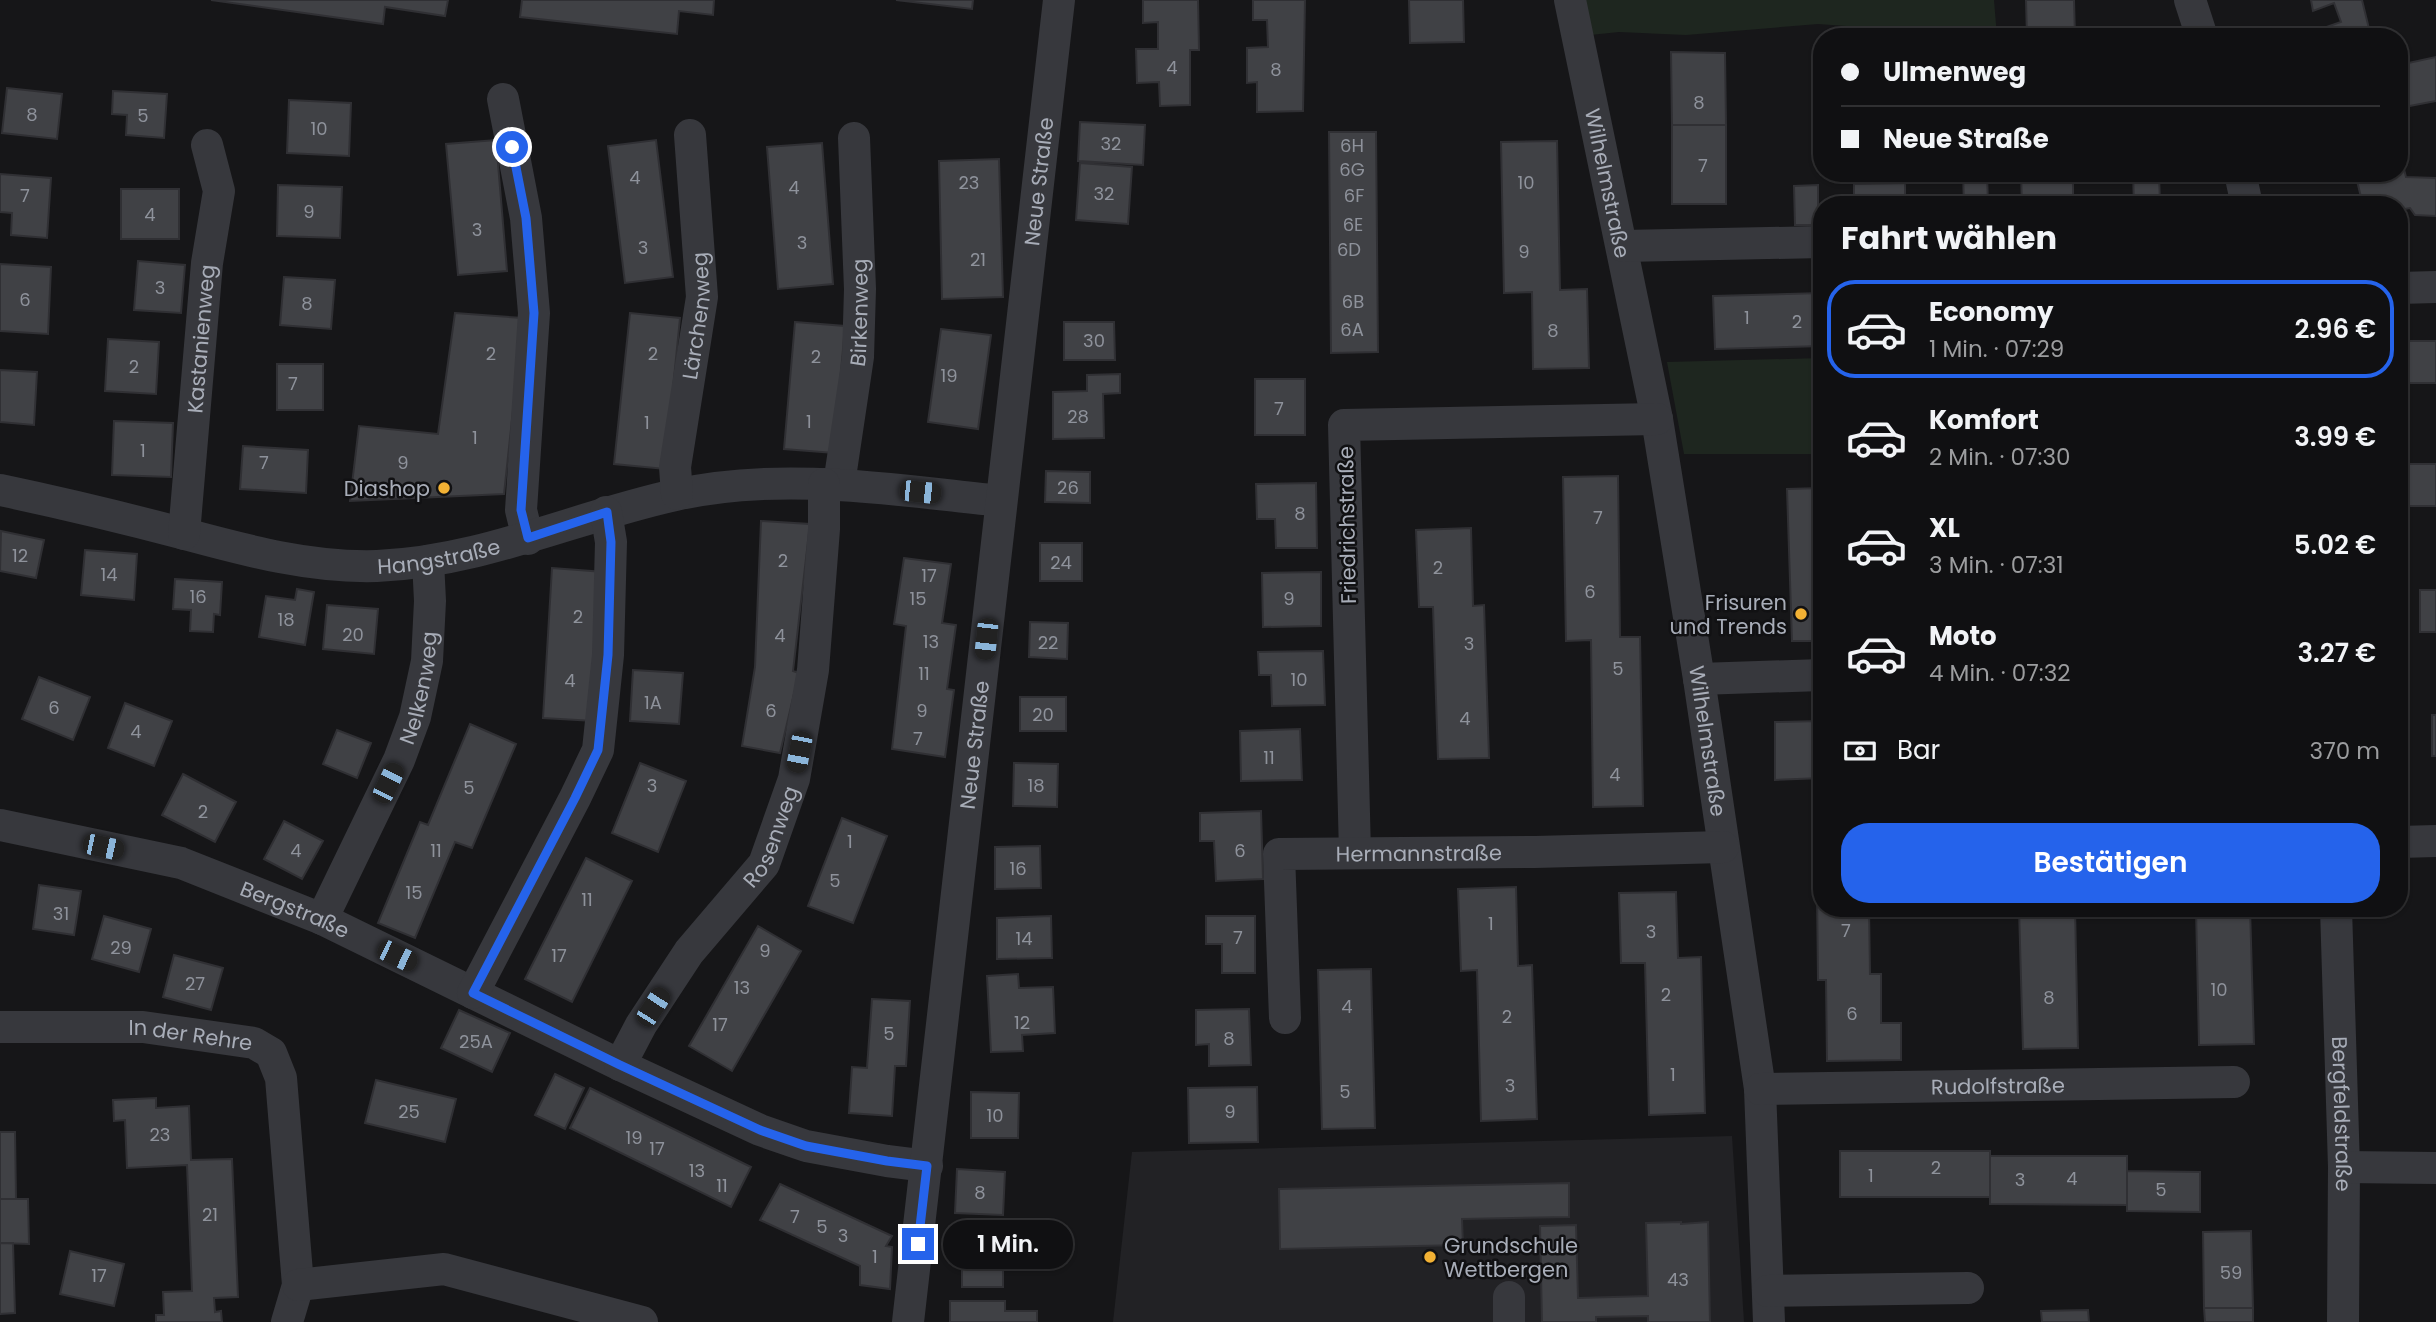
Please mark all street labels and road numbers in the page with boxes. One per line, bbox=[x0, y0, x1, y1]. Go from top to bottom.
street label: Wilhelmstraße bbox=[1578, 106, 1638, 261]
street label: Neue Straße bbox=[1017, 116, 1060, 247]
street label: Lärchenweg bbox=[675, 251, 716, 382]
street label: Birkenweg bbox=[842, 258, 875, 368]
street label: Kastanienweg bbox=[180, 263, 221, 414]
street label: Friedrichstraße bbox=[1331, 446, 1363, 604]
street label: Hangstraße bbox=[376, 531, 503, 581]
street label: Nelkenweg bbox=[392, 631, 443, 748]
street label: Wilhelmstraße bbox=[1683, 663, 1734, 818]
street label: Neue Straße bbox=[952, 679, 996, 811]
street label: Rosenweg bbox=[736, 782, 805, 893]
street label: Hermannstraße bbox=[1336, 838, 1502, 868]
street label: Bergstraße bbox=[236, 874, 355, 945]
street label: In der Rehre bbox=[128, 1013, 254, 1057]
street label: Bergfeldstraße bbox=[2325, 1036, 2359, 1192]
street label: Rudolfstraße bbox=[1931, 1070, 2065, 1101]

